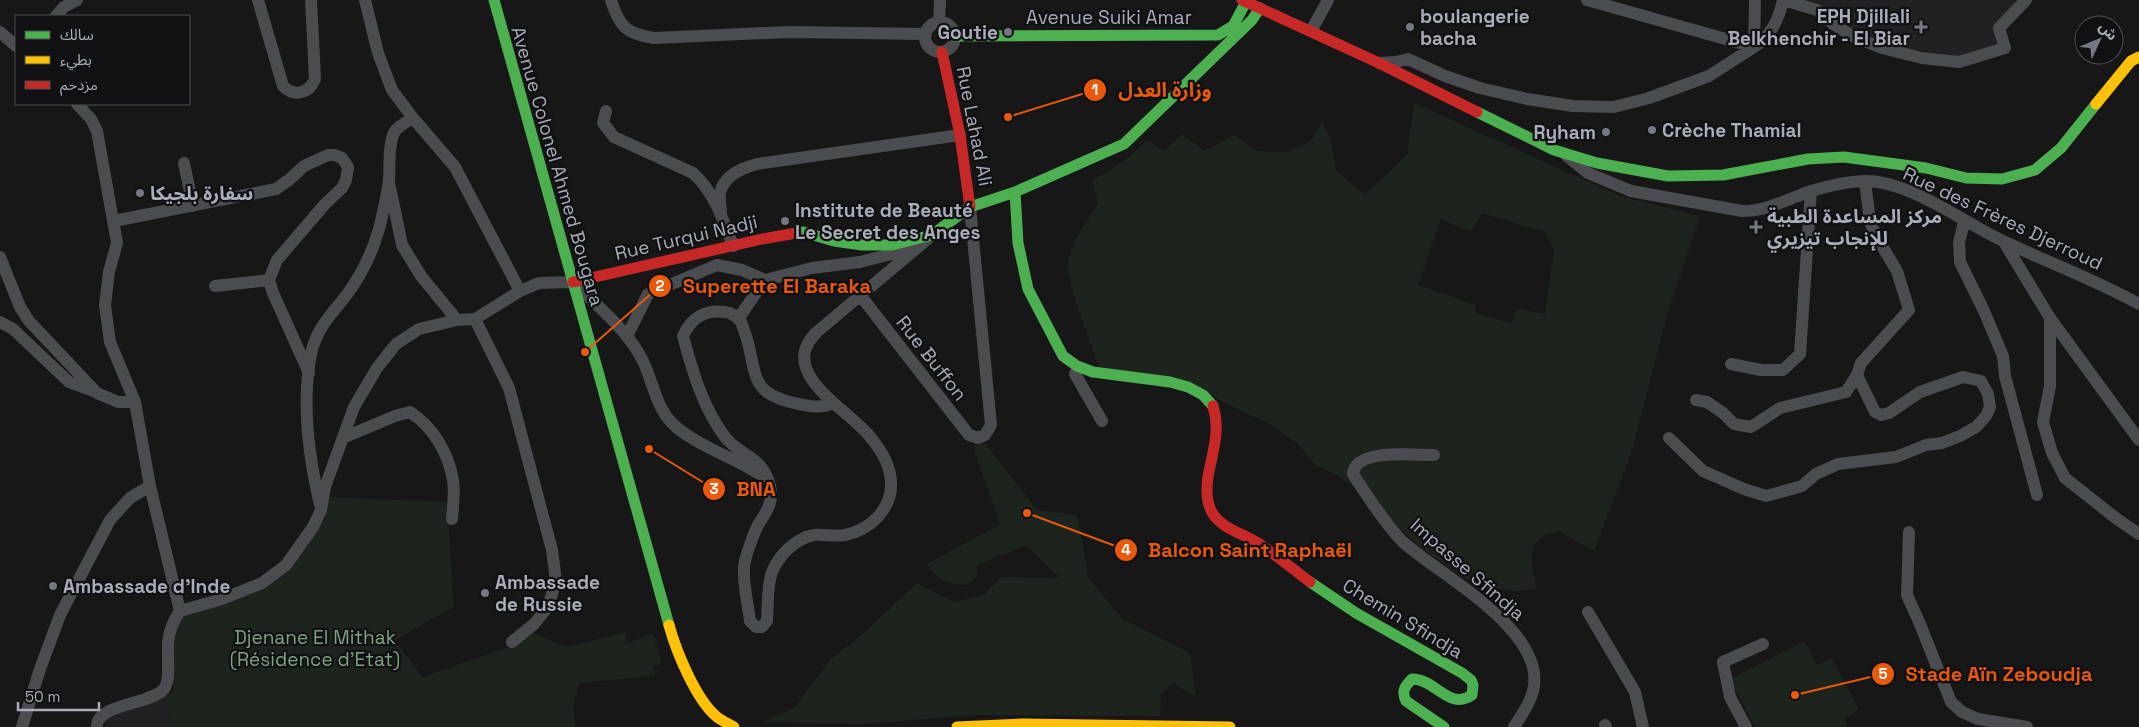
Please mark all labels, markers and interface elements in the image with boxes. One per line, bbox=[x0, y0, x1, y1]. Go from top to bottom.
place label: boulangerie bacha bbox=[1420, 4, 1530, 51]
place label: EPH Djillali Belkhenchir - El Biar bbox=[1727, 4, 1910, 51]
street label: Avenue Suiki Amar bbox=[1026, 5, 1192, 30]
legend bbox=[15, 15, 190, 105]
north arrow bbox=[2074, 15, 2124, 65]
text: ش bbox=[2095, 18, 2121, 44]
place label: Goutie bbox=[937, 20, 998, 45]
marker: EPH Djillali Belkhenchir - El Biar bbox=[1914, 20, 1928, 34]
marker: boulangerie bacha bbox=[1404, 21, 1416, 33]
street label: Avenue Colonel Ahmed Bougara bbox=[506, 23, 609, 309]
text: سالك bbox=[60, 25, 94, 44]
marker: Goutie bbox=[1002, 26, 1014, 38]
text: بطيء bbox=[60, 50, 92, 71]
street label: Rue Lahad Ali bbox=[951, 64, 998, 188]
callout: وزارة العدل bbox=[1083, 73, 1221, 108]
text: مزدحم bbox=[60, 75, 98, 96]
text: وزارة العدل bbox=[1118, 77, 1212, 103]
text: 1 bbox=[1092, 80, 1098, 99]
place label: Crèche Thamial bbox=[1662, 118, 1802, 143]
place label: Ryham bbox=[1533, 120, 1596, 145]
marker: Crèche Thamial bbox=[1646, 124, 1658, 136]
marker: Ryham bbox=[1600, 126, 1612, 138]
street label: Rue des Frères Djerroud bbox=[1899, 161, 2107, 276]
place label: سفارة بلجيكا bbox=[150, 181, 253, 206]
marker: سفارة بلجيكا bbox=[134, 187, 146, 199]
place label: Institute de Beauté Le Secret des Anges bbox=[795, 198, 981, 245]
place label: مركز المساعدة الطبية للإنجاب تيزيري bbox=[1767, 204, 1942, 253]
street label: Rue Turqui Nadji bbox=[612, 209, 760, 266]
marker: Institute de Beauté Le Secret des Anges bbox=[779, 215, 791, 227]
marker: مركز المساعدة الطبية للإنجاب تيزيري bbox=[1749, 220, 1763, 234]
callout: Superette El Baraka bbox=[647, 269, 881, 304]
text: Superette El Baraka bbox=[683, 273, 872, 299]
text: 2 bbox=[656, 276, 665, 295]
street label: Rue Buffon bbox=[891, 311, 973, 406]
callout: BNA bbox=[702, 472, 786, 507]
text: BNA bbox=[736, 476, 776, 502]
text: 3 bbox=[709, 479, 719, 498]
street label: Impasse Sfindja bbox=[1405, 513, 1530, 626]
callout: Balcon Saint Raphaël bbox=[1113, 533, 1362, 568]
text: Balcon Saint Raphaël bbox=[1148, 537, 1352, 563]
text: 4 bbox=[1121, 540, 1131, 559]
place label: Ambassade de Russie bbox=[495, 570, 600, 617]
street label: Chemin Sfindja bbox=[1338, 573, 1468, 664]
place label: Ambassade d'Inde bbox=[63, 574, 230, 599]
marker: Ambassade d'Inde bbox=[47, 580, 59, 592]
marker: Ambassade de Russie bbox=[479, 587, 491, 599]
park label: Djenane El Mithak (Résidence d'Etat) bbox=[230, 625, 400, 672]
callout: Stade Aïn Zeboudja bbox=[1870, 657, 2102, 692]
text: Stade Aïn Zeboudja bbox=[1905, 661, 2093, 687]
text: 5 bbox=[1878, 664, 1888, 683]
scale bar bbox=[18, 680, 99, 712]
text: 50 m bbox=[25, 687, 60, 706]

